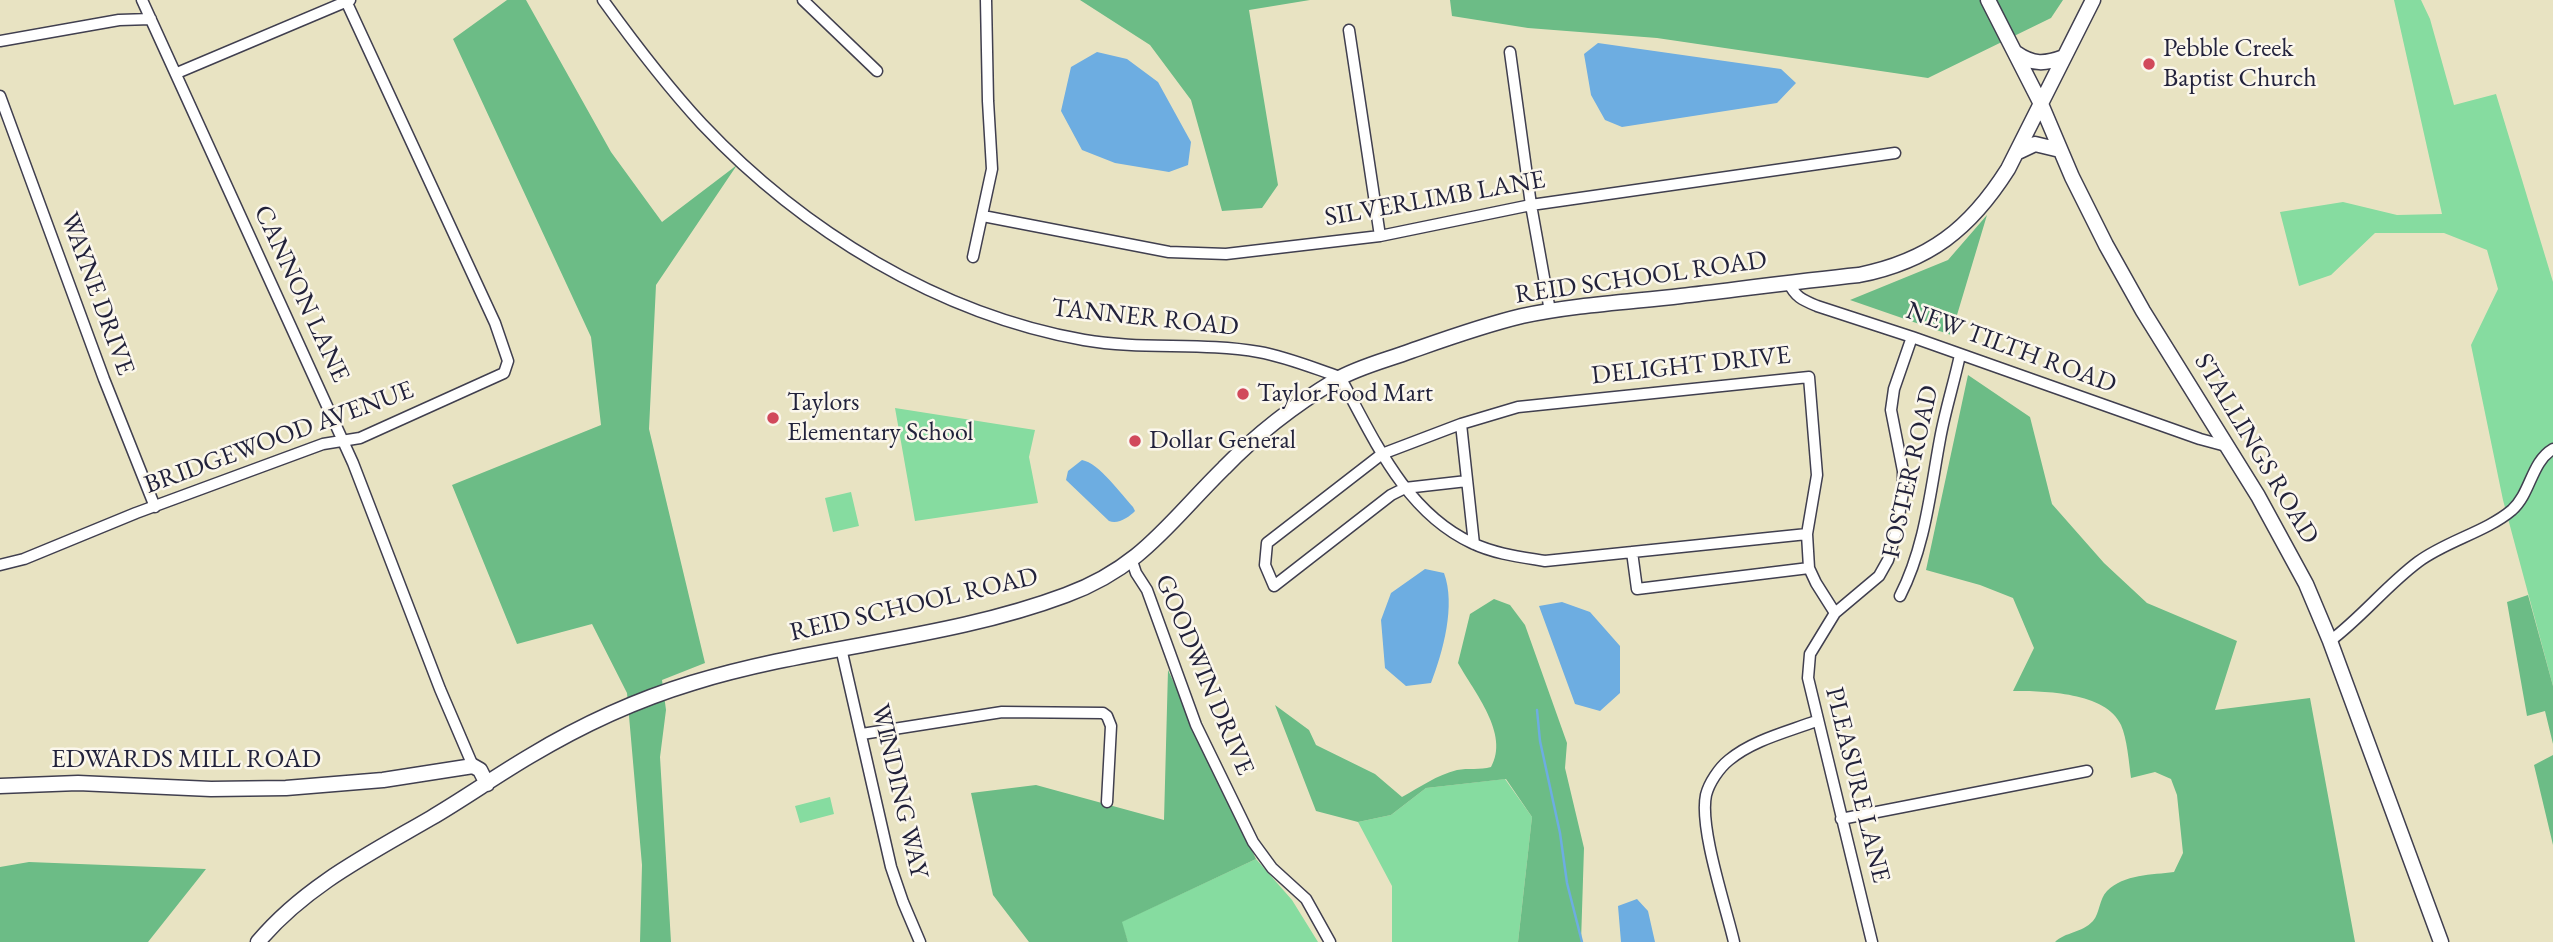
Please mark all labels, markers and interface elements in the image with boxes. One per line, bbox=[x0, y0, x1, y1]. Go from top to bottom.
place label: Pebble Creek Baptist Church bbox=[2163, 33, 2317, 94]
marker: Pebble Creek Baptist Church bbox=[2141, 56, 2157, 72]
street label: SILVERLIMB LANE bbox=[1322, 164, 1548, 234]
street label: CANNON LANE bbox=[246, 201, 356, 387]
street label: WAYNE DRIVE bbox=[53, 208, 141, 380]
street label: REID SCHOOL ROAD bbox=[1513, 245, 1769, 311]
street label: TANNER ROAD bbox=[1050, 293, 1240, 343]
street label: NEW TILTH ROAD bbox=[1902, 295, 2120, 401]
street label: DELIGHT DRIVE bbox=[1590, 340, 1792, 392]
street label: STALLINGS ROAD bbox=[2187, 348, 2325, 550]
street label: BRIDGEWOOD AVENUE bbox=[140, 375, 418, 501]
place label: Taylor Food Mart bbox=[1257, 378, 1433, 410]
street label: FOSTER ROAD bbox=[1876, 383, 1946, 561]
marker: Taylor Food Mart bbox=[1235, 386, 1251, 402]
place label: Taylors Elementary School bbox=[787, 387, 974, 448]
marker: Taylors Elementary School bbox=[765, 410, 781, 426]
place label: Dollar General bbox=[1149, 425, 1296, 457]
marker: Dollar General bbox=[1127, 433, 1143, 449]
street label: REID SCHOOL ROAD bbox=[787, 561, 1041, 649]
street label: GOODWIN DRIVE bbox=[1148, 570, 1260, 780]
street label: PLEASURE LANE bbox=[1818, 684, 1896, 886]
street label: WINDING WAY bbox=[864, 701, 934, 881]
street label: EDWARDS MILL ROAD bbox=[51, 744, 321, 776]

